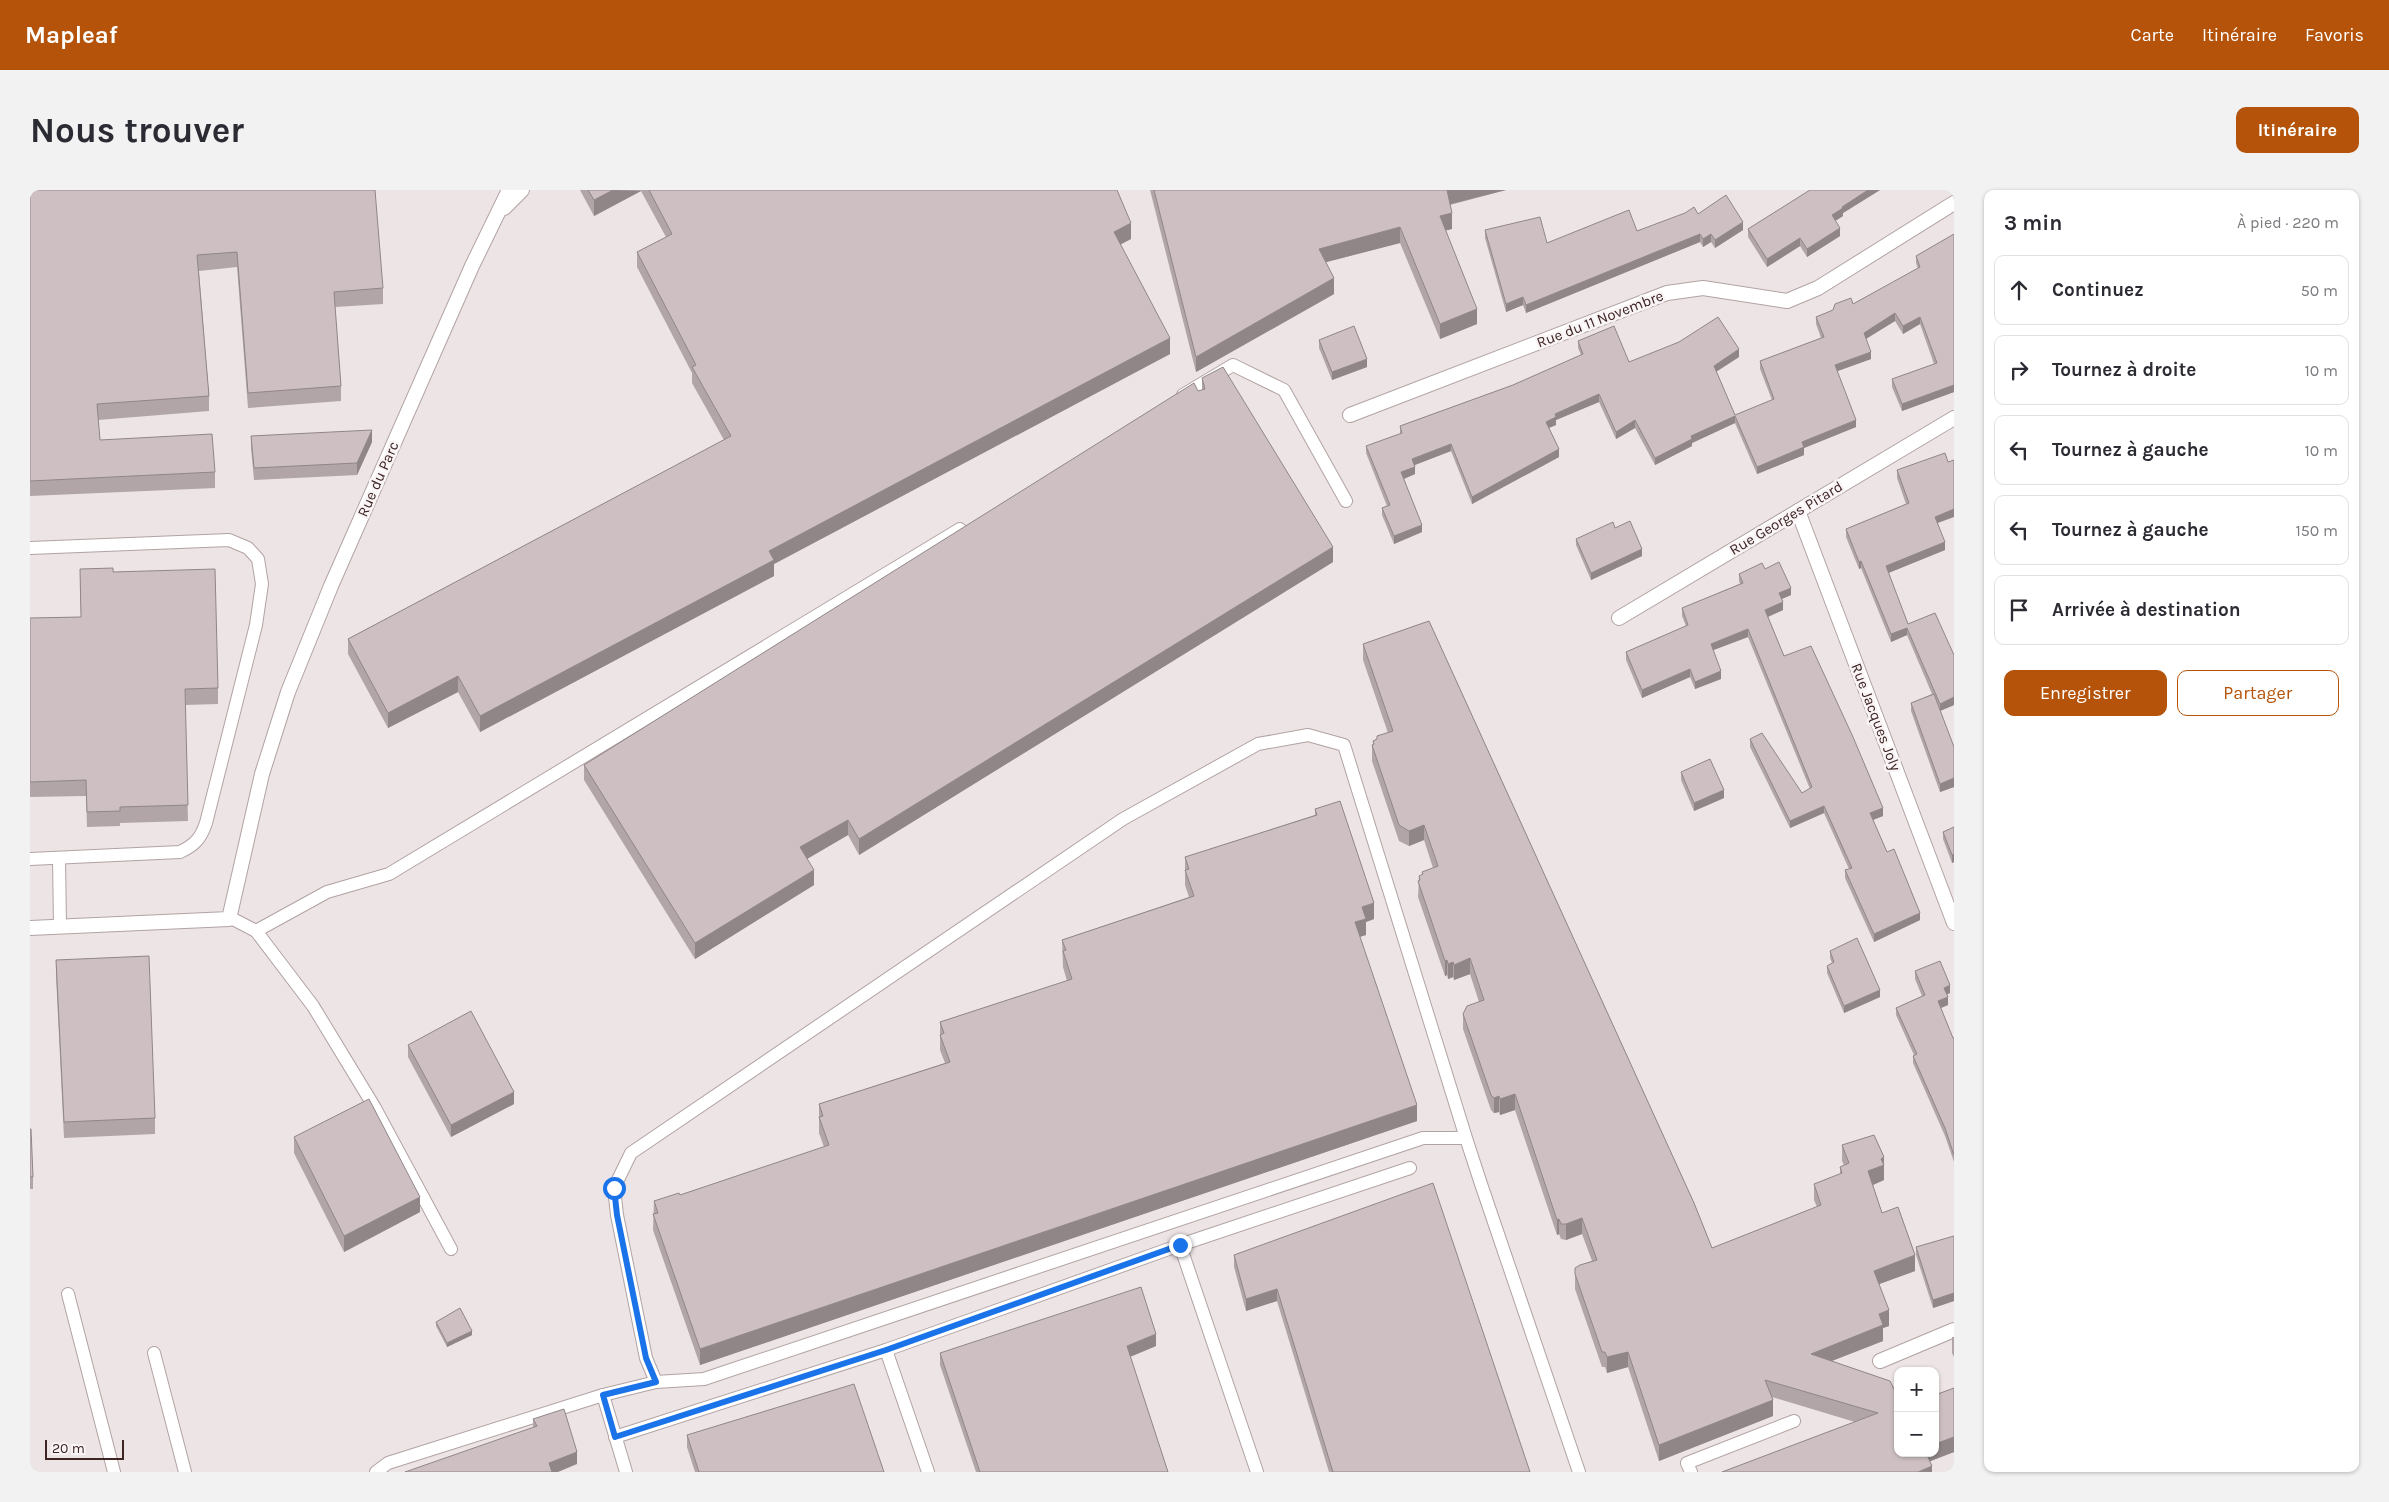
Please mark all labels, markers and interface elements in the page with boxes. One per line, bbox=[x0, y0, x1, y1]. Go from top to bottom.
text: Mapleaf bbox=[25, 21, 118, 49]
text: Carte bbox=[2131, 24, 2174, 46]
text: Itinéraire bbox=[2202, 24, 2277, 46]
text: Favoris bbox=[2305, 24, 2364, 46]
button: Itinéraire bbox=[2236, 107, 2359, 153]
text: Nous trouver bbox=[30, 110, 244, 151]
text: 3 min bbox=[2004, 211, 2062, 235]
text: À pied · 220 m bbox=[2237, 213, 2339, 232]
icon: ahead bbox=[2005, 276, 2033, 304]
text: Continuez bbox=[2052, 279, 2144, 301]
text: 50 m bbox=[2301, 281, 2338, 300]
street label: Rue du 11 Novembre bbox=[1534, 287, 1666, 351]
icon: right bbox=[2005, 356, 2033, 384]
text: Tournez à droite bbox=[2052, 359, 2196, 381]
text: 10 m bbox=[2304, 361, 2338, 380]
icon: left bbox=[2005, 436, 2033, 464]
street label: Rue du Parc bbox=[353, 438, 403, 520]
text: Tournez à gauche bbox=[2052, 439, 2209, 461]
text: 10 m bbox=[2304, 441, 2338, 460]
street label: Rue Georges Pitard bbox=[1726, 477, 1846, 559]
icon: left bbox=[2005, 516, 2033, 544]
text: Tournez à gauche bbox=[2052, 519, 2209, 541]
text: 150 m bbox=[2295, 521, 2338, 540]
icon: arrive bbox=[2005, 596, 2033, 624]
text: Arrivée à destination bbox=[2052, 599, 2241, 621]
street label: Rue Jacques Joly bbox=[1847, 661, 1905, 773]
button: Enregistrer bbox=[2004, 670, 2167, 716]
button: Partager bbox=[2177, 670, 2339, 716]
route start bbox=[603, 1177, 626, 1200]
route end bbox=[1169, 1234, 1192, 1257]
map controls bbox=[1894, 1367, 1939, 1457]
button: + bbox=[1894, 1367, 1939, 1412]
button: − bbox=[1894, 1412, 1939, 1457]
scale bar bbox=[45, 1437, 124, 1460]
text: 20 m bbox=[52, 1440, 85, 1457]

